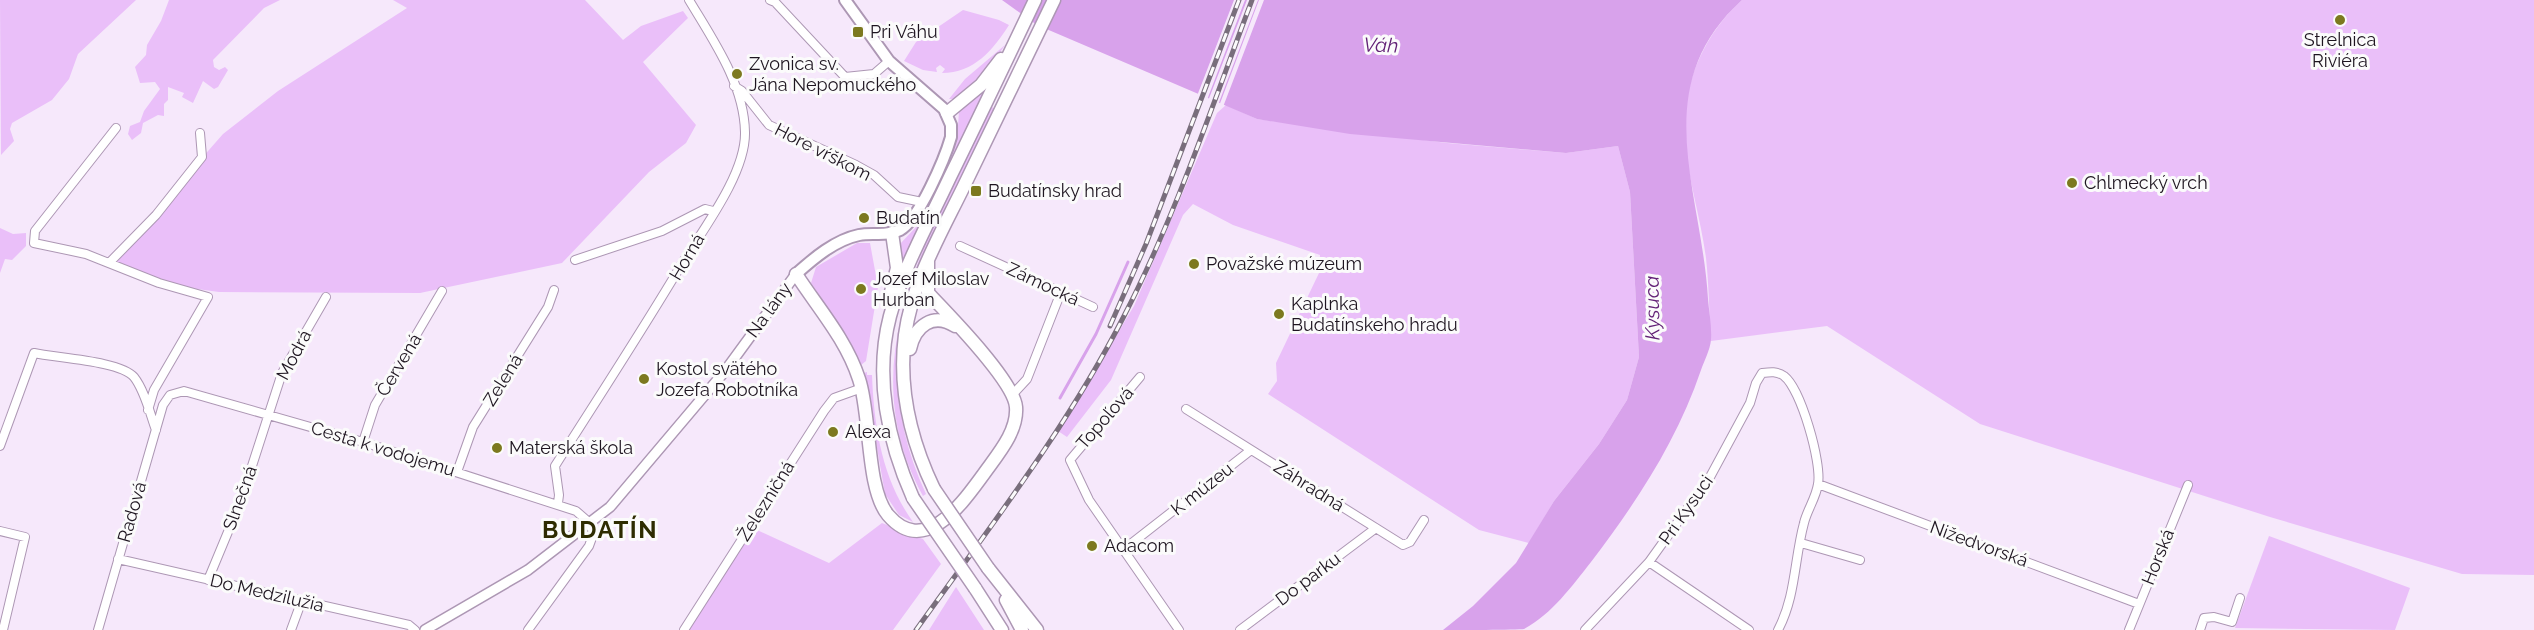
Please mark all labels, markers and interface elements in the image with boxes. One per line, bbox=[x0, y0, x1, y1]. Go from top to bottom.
marker: Strelnica Riviéra bbox=[2333, 13, 2347, 27]
place label: Pri Váhu bbox=[870, 21, 938, 42]
marker: Pri Váhu bbox=[851, 25, 865, 39]
place label: Strelnica Riviéra bbox=[2304, 29, 2376, 71]
water label: Váh bbox=[1363, 32, 1399, 58]
place label: Zvonica sv. Jána Nepomuckého bbox=[749, 53, 917, 95]
marker: Zvonica sv. Jána Nepomuckého bbox=[730, 67, 744, 81]
street label: Hore vŕškom bbox=[771, 118, 875, 185]
place label: Chlmecký vrch bbox=[2084, 172, 2208, 193]
marker: Chlmecký vrch bbox=[2065, 176, 2079, 190]
place label: Budatínsky hrad bbox=[988, 180, 1122, 201]
marker: Budatínsky hrad bbox=[969, 184, 983, 198]
place label: Budatín bbox=[876, 207, 940, 228]
marker: Budatín bbox=[857, 211, 871, 225]
street label: Horná bbox=[665, 230, 709, 284]
place label: Považské múzeum bbox=[1206, 253, 1362, 274]
marker: Považské múzeum bbox=[1187, 257, 1201, 271]
street label: Zámocká bbox=[1004, 258, 1083, 309]
place label: Jozef Miloslav Hurban bbox=[873, 268, 990, 310]
water label: Kysuca bbox=[1639, 275, 1665, 341]
street label: Na lány bbox=[742, 278, 796, 341]
marker: Jozef Miloslav Hurban bbox=[854, 282, 868, 296]
place label: Kaplnka Budatínskeho hradu bbox=[1291, 293, 1458, 335]
marker: Kaplnka Budatínskeho hradu bbox=[1272, 307, 1286, 321]
street label: Modrá bbox=[272, 326, 315, 383]
street label: Červená bbox=[371, 329, 425, 400]
street label: Zelená bbox=[478, 350, 527, 410]
place label: Kostol svätého Jozefa Robotníka bbox=[656, 358, 798, 400]
marker: Kostol svätého Jozefa Robotníka bbox=[637, 372, 651, 386]
street label: Topoľová bbox=[1072, 382, 1137, 453]
street label: Cesta k vodojemu bbox=[309, 417, 458, 480]
place label: Alexa bbox=[845, 421, 891, 442]
marker: Alexa bbox=[826, 425, 840, 439]
place label: Materská škola bbox=[509, 437, 633, 458]
marker: Materská škola bbox=[490, 441, 504, 455]
street label: Železničná bbox=[732, 456, 798, 545]
street label: Záhradná bbox=[1270, 456, 1348, 515]
street label: K múzeu bbox=[1166, 458, 1237, 519]
street label: Slnečná bbox=[218, 463, 261, 533]
street label: Pri Kysuci bbox=[1654, 471, 1717, 548]
street label: Radová bbox=[113, 479, 150, 545]
district label: BUDATÍN bbox=[542, 515, 658, 544]
street label: Nižedvorská bbox=[1927, 516, 2031, 571]
street label: Horská bbox=[2137, 526, 2178, 588]
place label: Adacom bbox=[1104, 535, 1174, 556]
marker: Adacom bbox=[1085, 539, 1099, 553]
street label: Do parku bbox=[1271, 547, 1344, 610]
street label: Do Medzilužia bbox=[208, 569, 326, 616]

